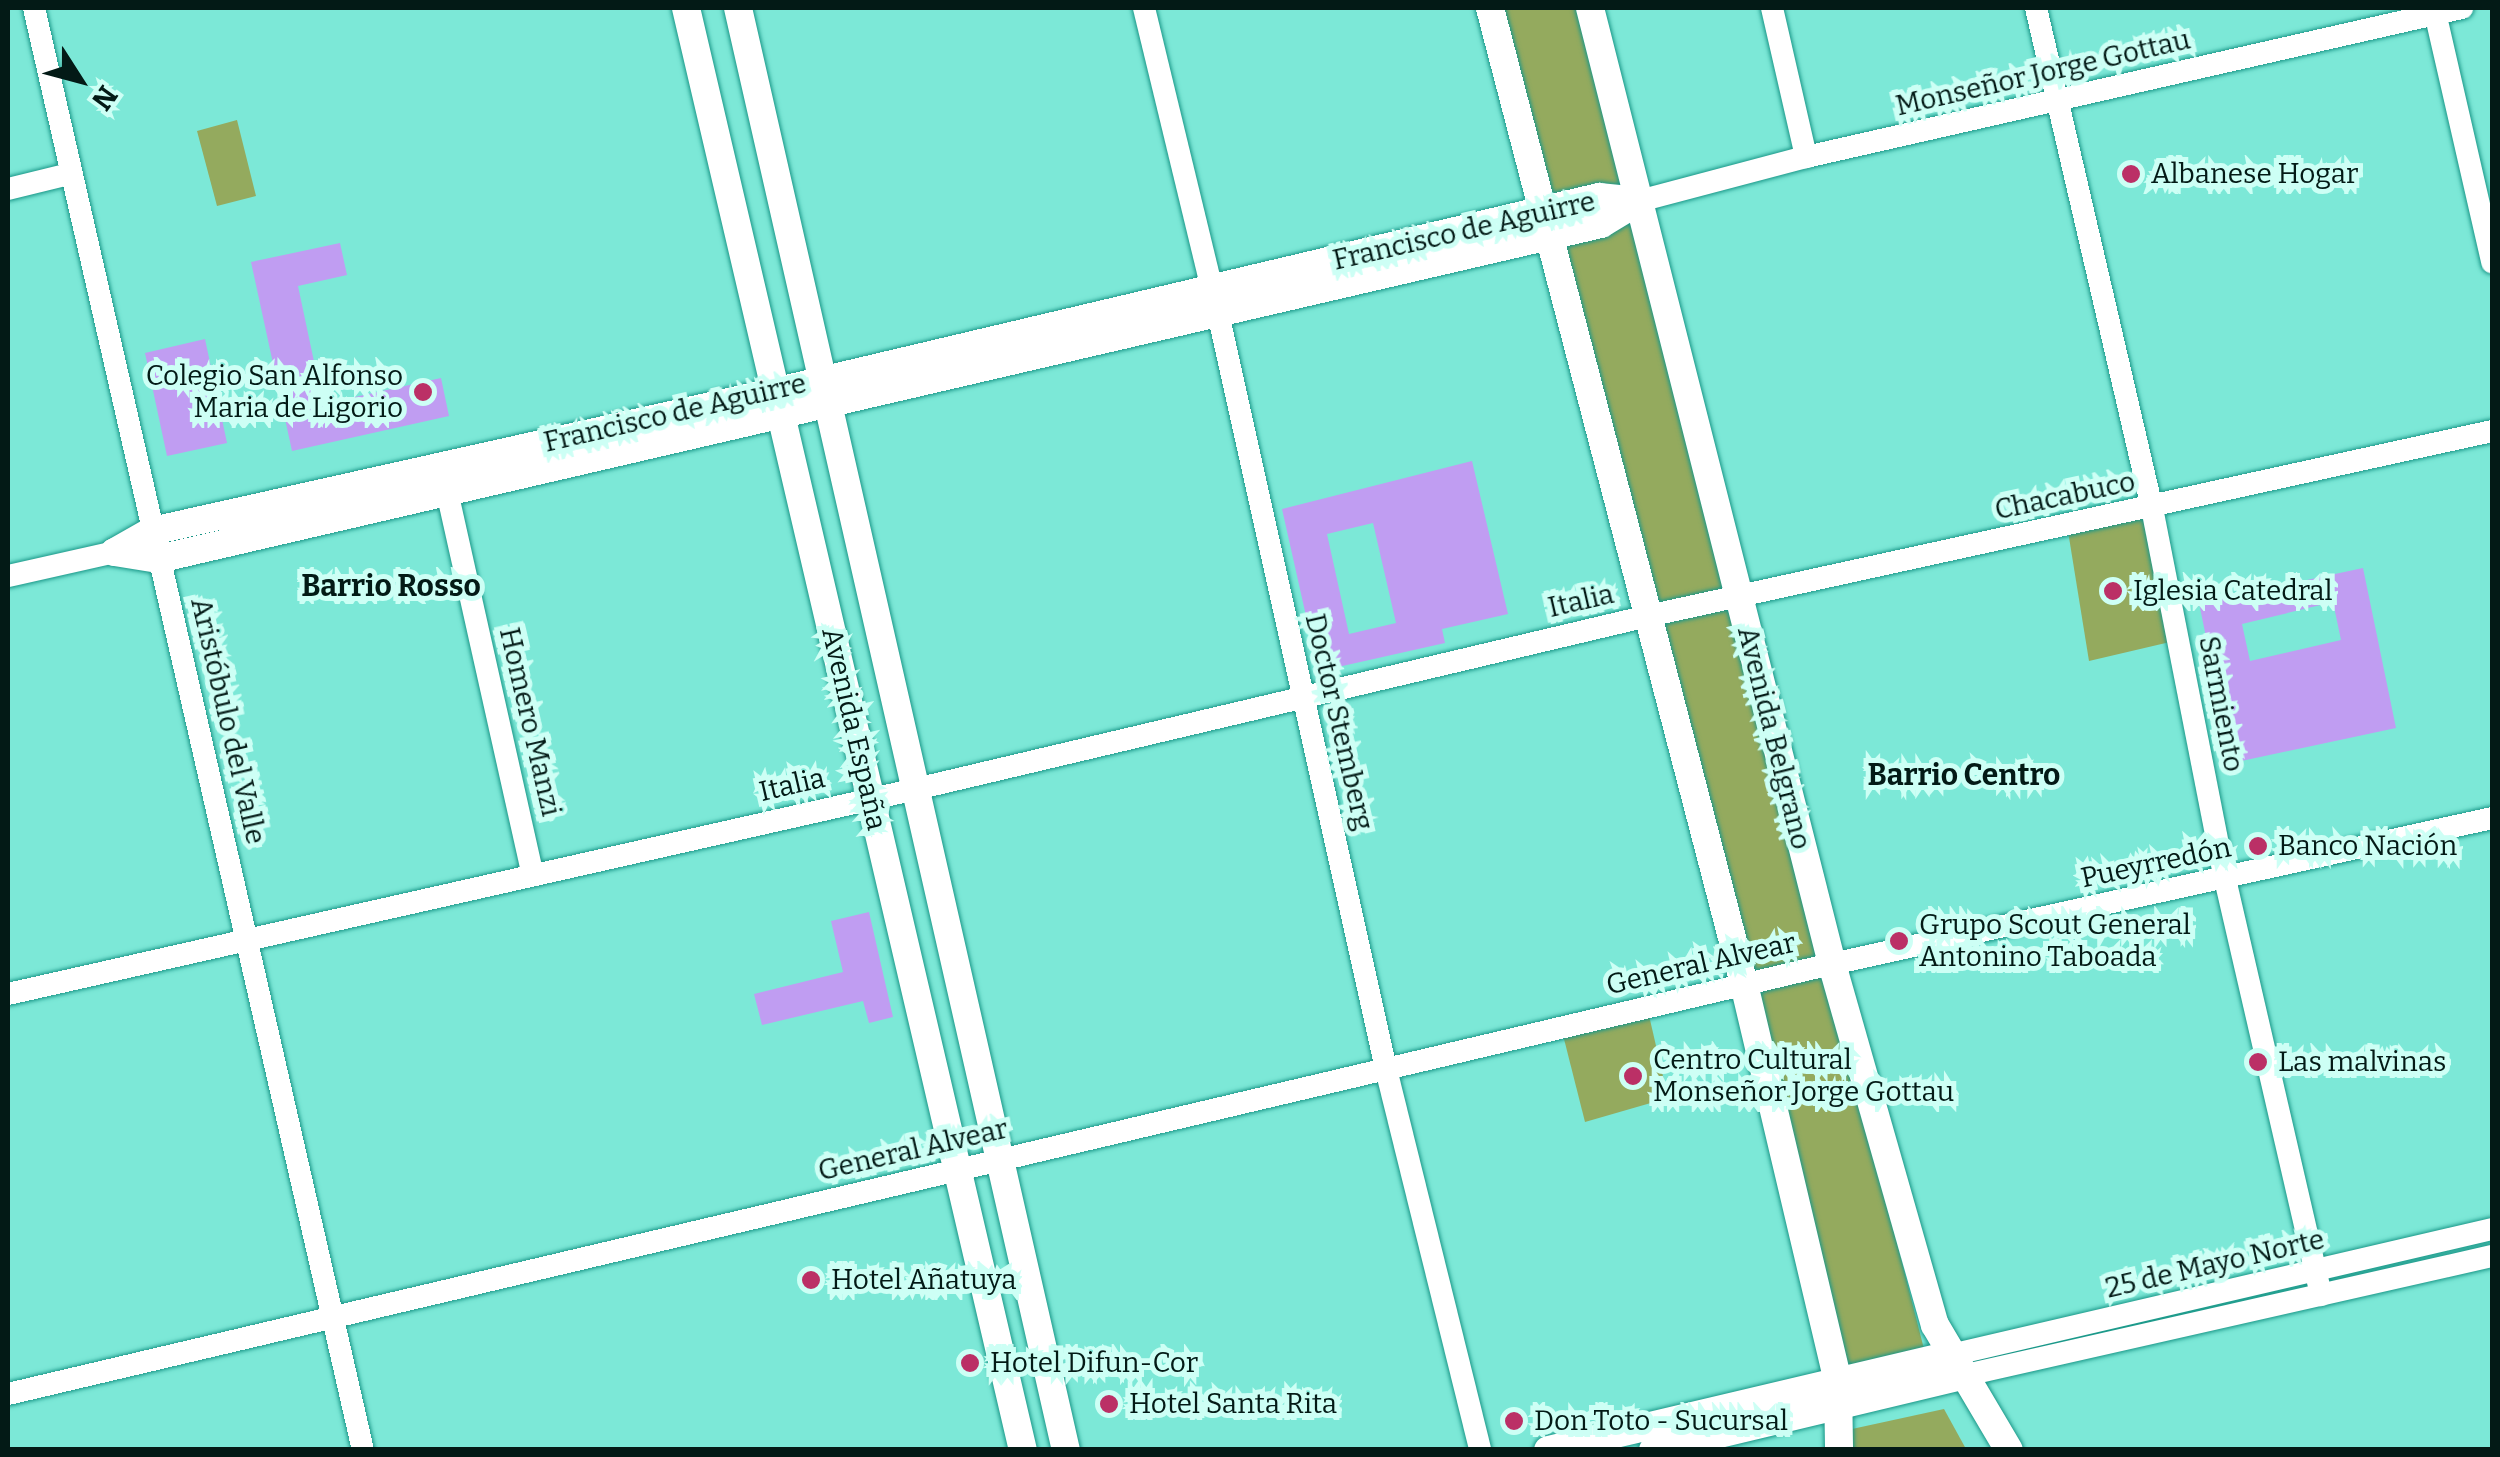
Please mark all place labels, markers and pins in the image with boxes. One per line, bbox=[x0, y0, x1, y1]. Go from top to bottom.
place label: Albanese Hogar bbox=[2151, 157, 2358, 191]
marker: Albanese Hogar bbox=[2120, 163, 2142, 185]
place label: Colegio San Alfonso Maria de Ligorio bbox=[146, 359, 403, 425]
marker: Colegio San Alfonso Maria de Ligorio bbox=[412, 381, 434, 403]
place label: Iglesia Catedral bbox=[2133, 574, 2333, 608]
marker: Iglesia Catedral bbox=[2102, 580, 2124, 602]
place label: Banco Nación bbox=[2278, 829, 2457, 863]
marker: Banco Nación bbox=[2247, 835, 2269, 857]
place label: Grupo Scout General Antonino Taboada bbox=[1919, 908, 2191, 974]
marker: Grupo Scout General Antonino Taboada bbox=[1888, 930, 1910, 952]
place label: Centro Cultural Monseñor Jorge Gottau bbox=[1653, 1043, 1954, 1109]
place label: Las malvinas bbox=[2278, 1045, 2446, 1079]
marker: Las malvinas bbox=[2247, 1051, 2269, 1073]
marker: Centro Cultural Monseñor Jorge Gottau bbox=[1622, 1065, 1644, 1087]
place label: Hotel Añatuya bbox=[831, 1263, 1017, 1297]
marker: Hotel Añatuya bbox=[800, 1269, 822, 1291]
place label: Hotel Difun-Cor bbox=[990, 1346, 1198, 1380]
marker: Hotel Difun-Cor bbox=[959, 1352, 981, 1374]
place label: Hotel Santa Rita bbox=[1129, 1387, 1337, 1421]
marker: Hotel Santa Rita bbox=[1098, 1393, 1120, 1415]
place label: Don Toto - Sucursal bbox=[1534, 1404, 1788, 1438]
marker: Don Toto - Sucursal bbox=[1503, 1410, 1525, 1432]

